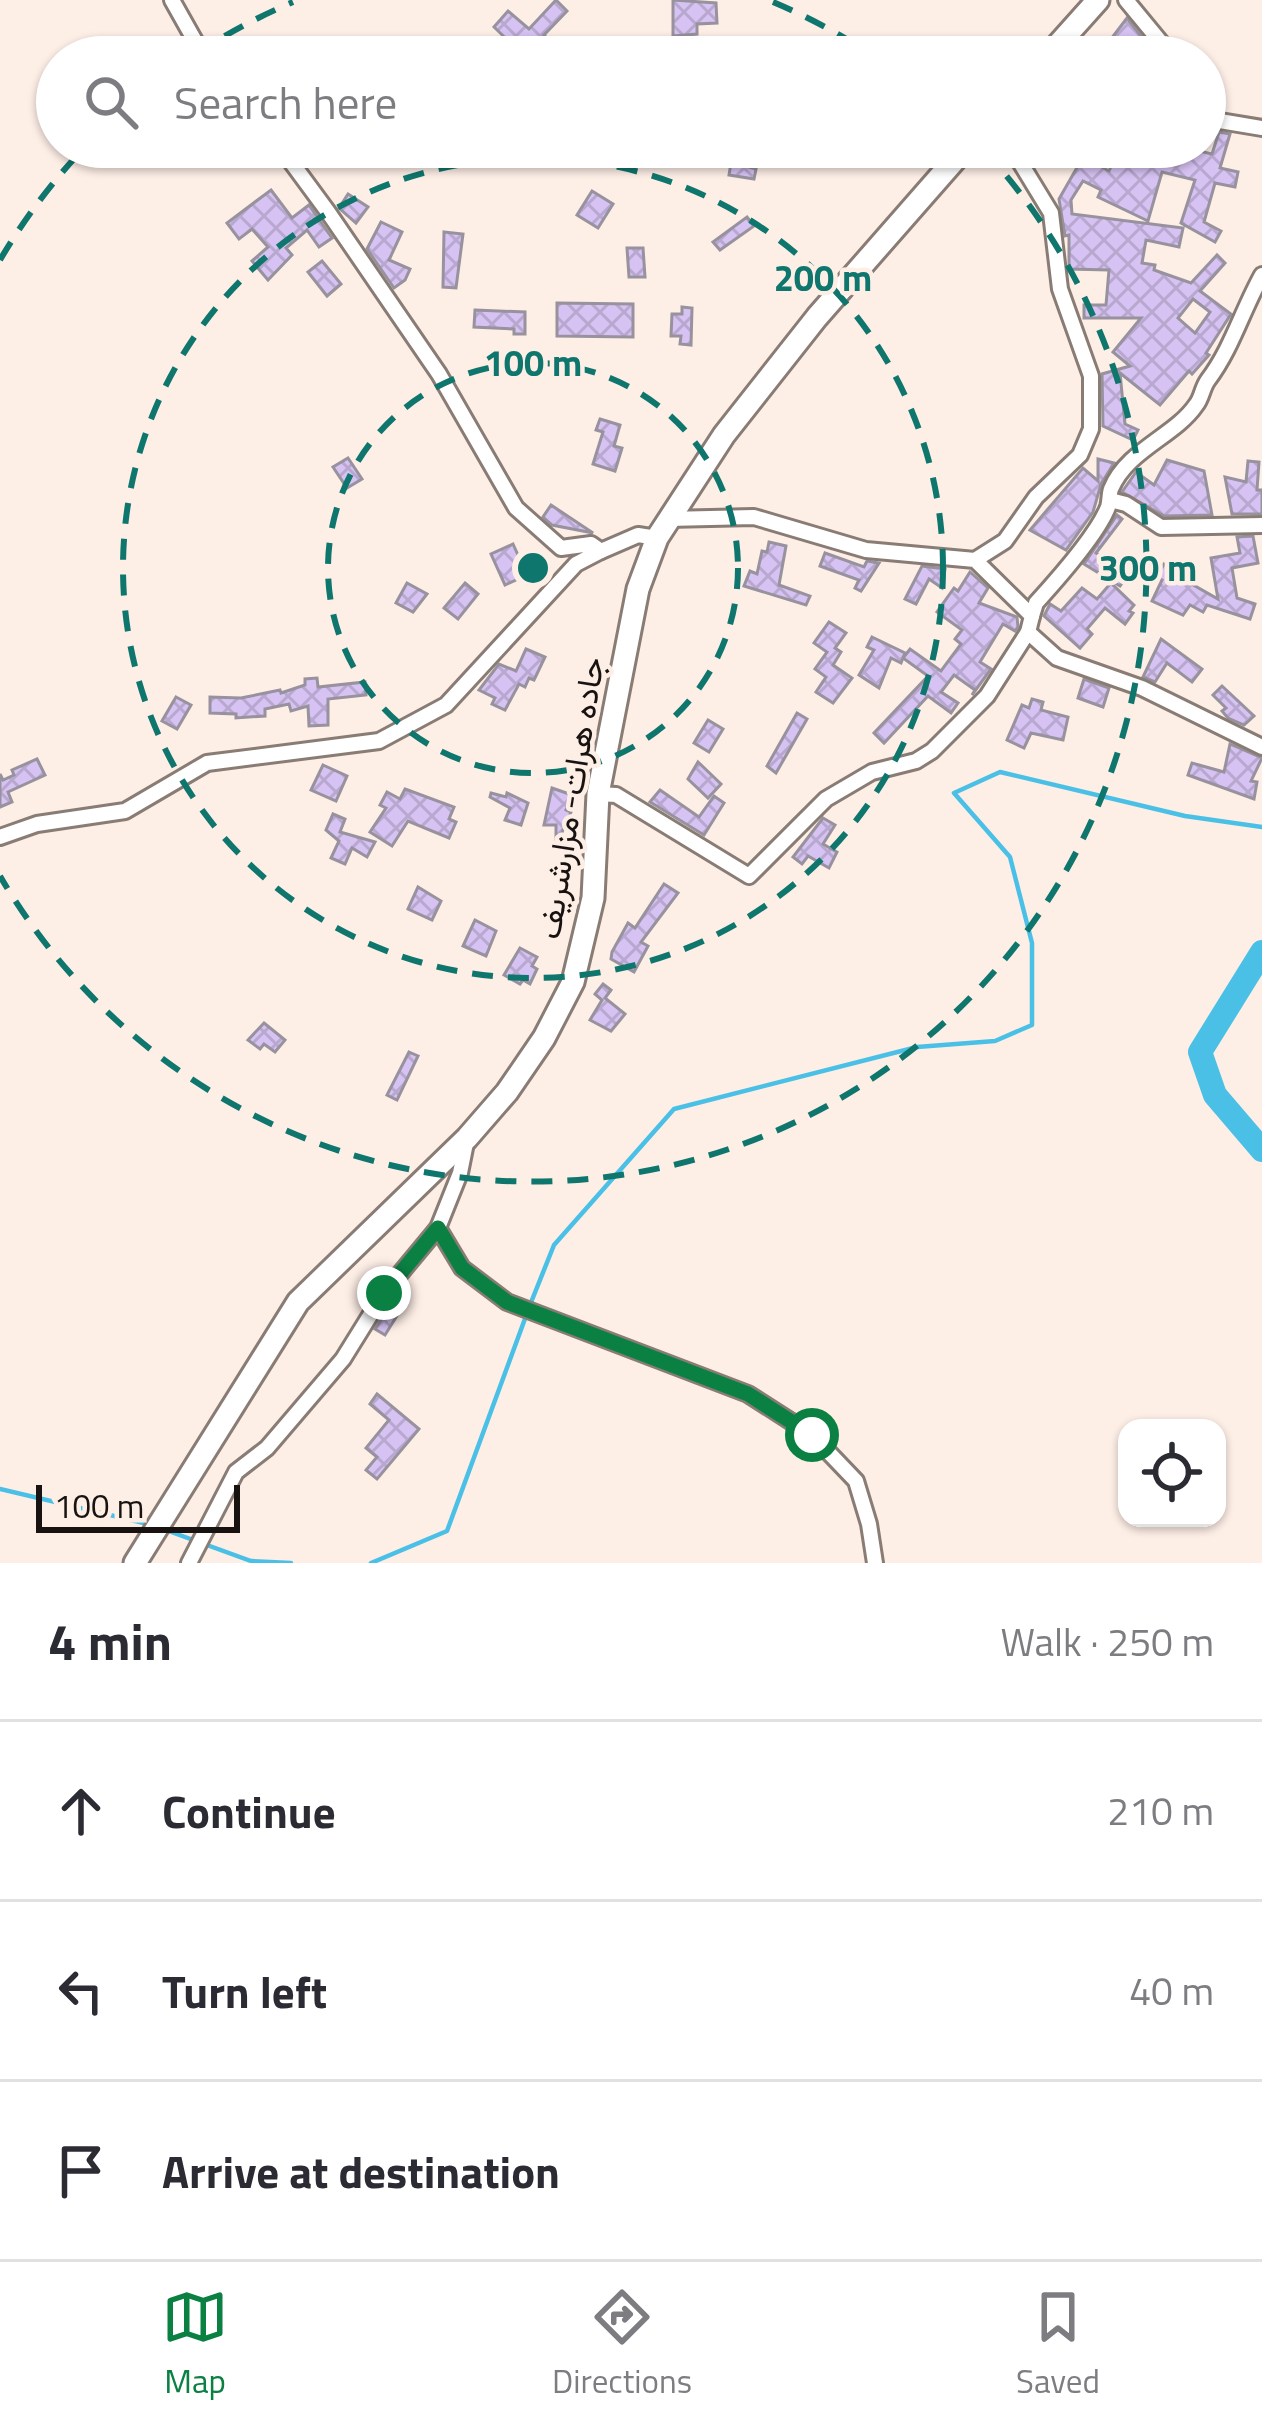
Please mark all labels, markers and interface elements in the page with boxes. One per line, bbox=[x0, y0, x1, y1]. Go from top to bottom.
search box bbox=[36, 36, 1226, 168]
text: Search here bbox=[174, 68, 397, 136]
icon: search bbox=[78, 69, 144, 135]
text: 200 m bbox=[774, 250, 872, 305]
text: 100 m bbox=[484, 335, 582, 390]
text: 300 m bbox=[1099, 540, 1197, 595]
centre of rings bbox=[512, 547, 554, 589]
street label: جاده هرات- مزارشریف bbox=[523, 653, 617, 943]
route end bbox=[357, 1266, 411, 1320]
route start bbox=[785, 1408, 839, 1462]
map controls bbox=[1118, 1419, 1226, 1527]
button: locate bbox=[1118, 1419, 1226, 1527]
scale bar bbox=[36, 1479, 240, 1532]
text: 100 m bbox=[54, 1481, 144, 1531]
text: 4 min bbox=[48, 1602, 172, 1680]
text: Walk · 250 m bbox=[1000, 1612, 1214, 1671]
text: Continue bbox=[162, 1777, 336, 1845]
icon: ahead bbox=[48, 1778, 114, 1844]
text: 210 m bbox=[1107, 1781, 1214, 1840]
text: Turn left bbox=[162, 1957, 327, 2025]
icon: left bbox=[48, 1958, 114, 2024]
text: 40 m bbox=[1129, 1961, 1214, 2020]
text: Arrive at destination bbox=[162, 2137, 560, 2205]
icon: arrive bbox=[48, 2138, 114, 2204]
tab: Map bbox=[162, 2284, 228, 2406]
tab: Directions bbox=[552, 2284, 692, 2406]
tab: Saved bbox=[1016, 2284, 1100, 2406]

